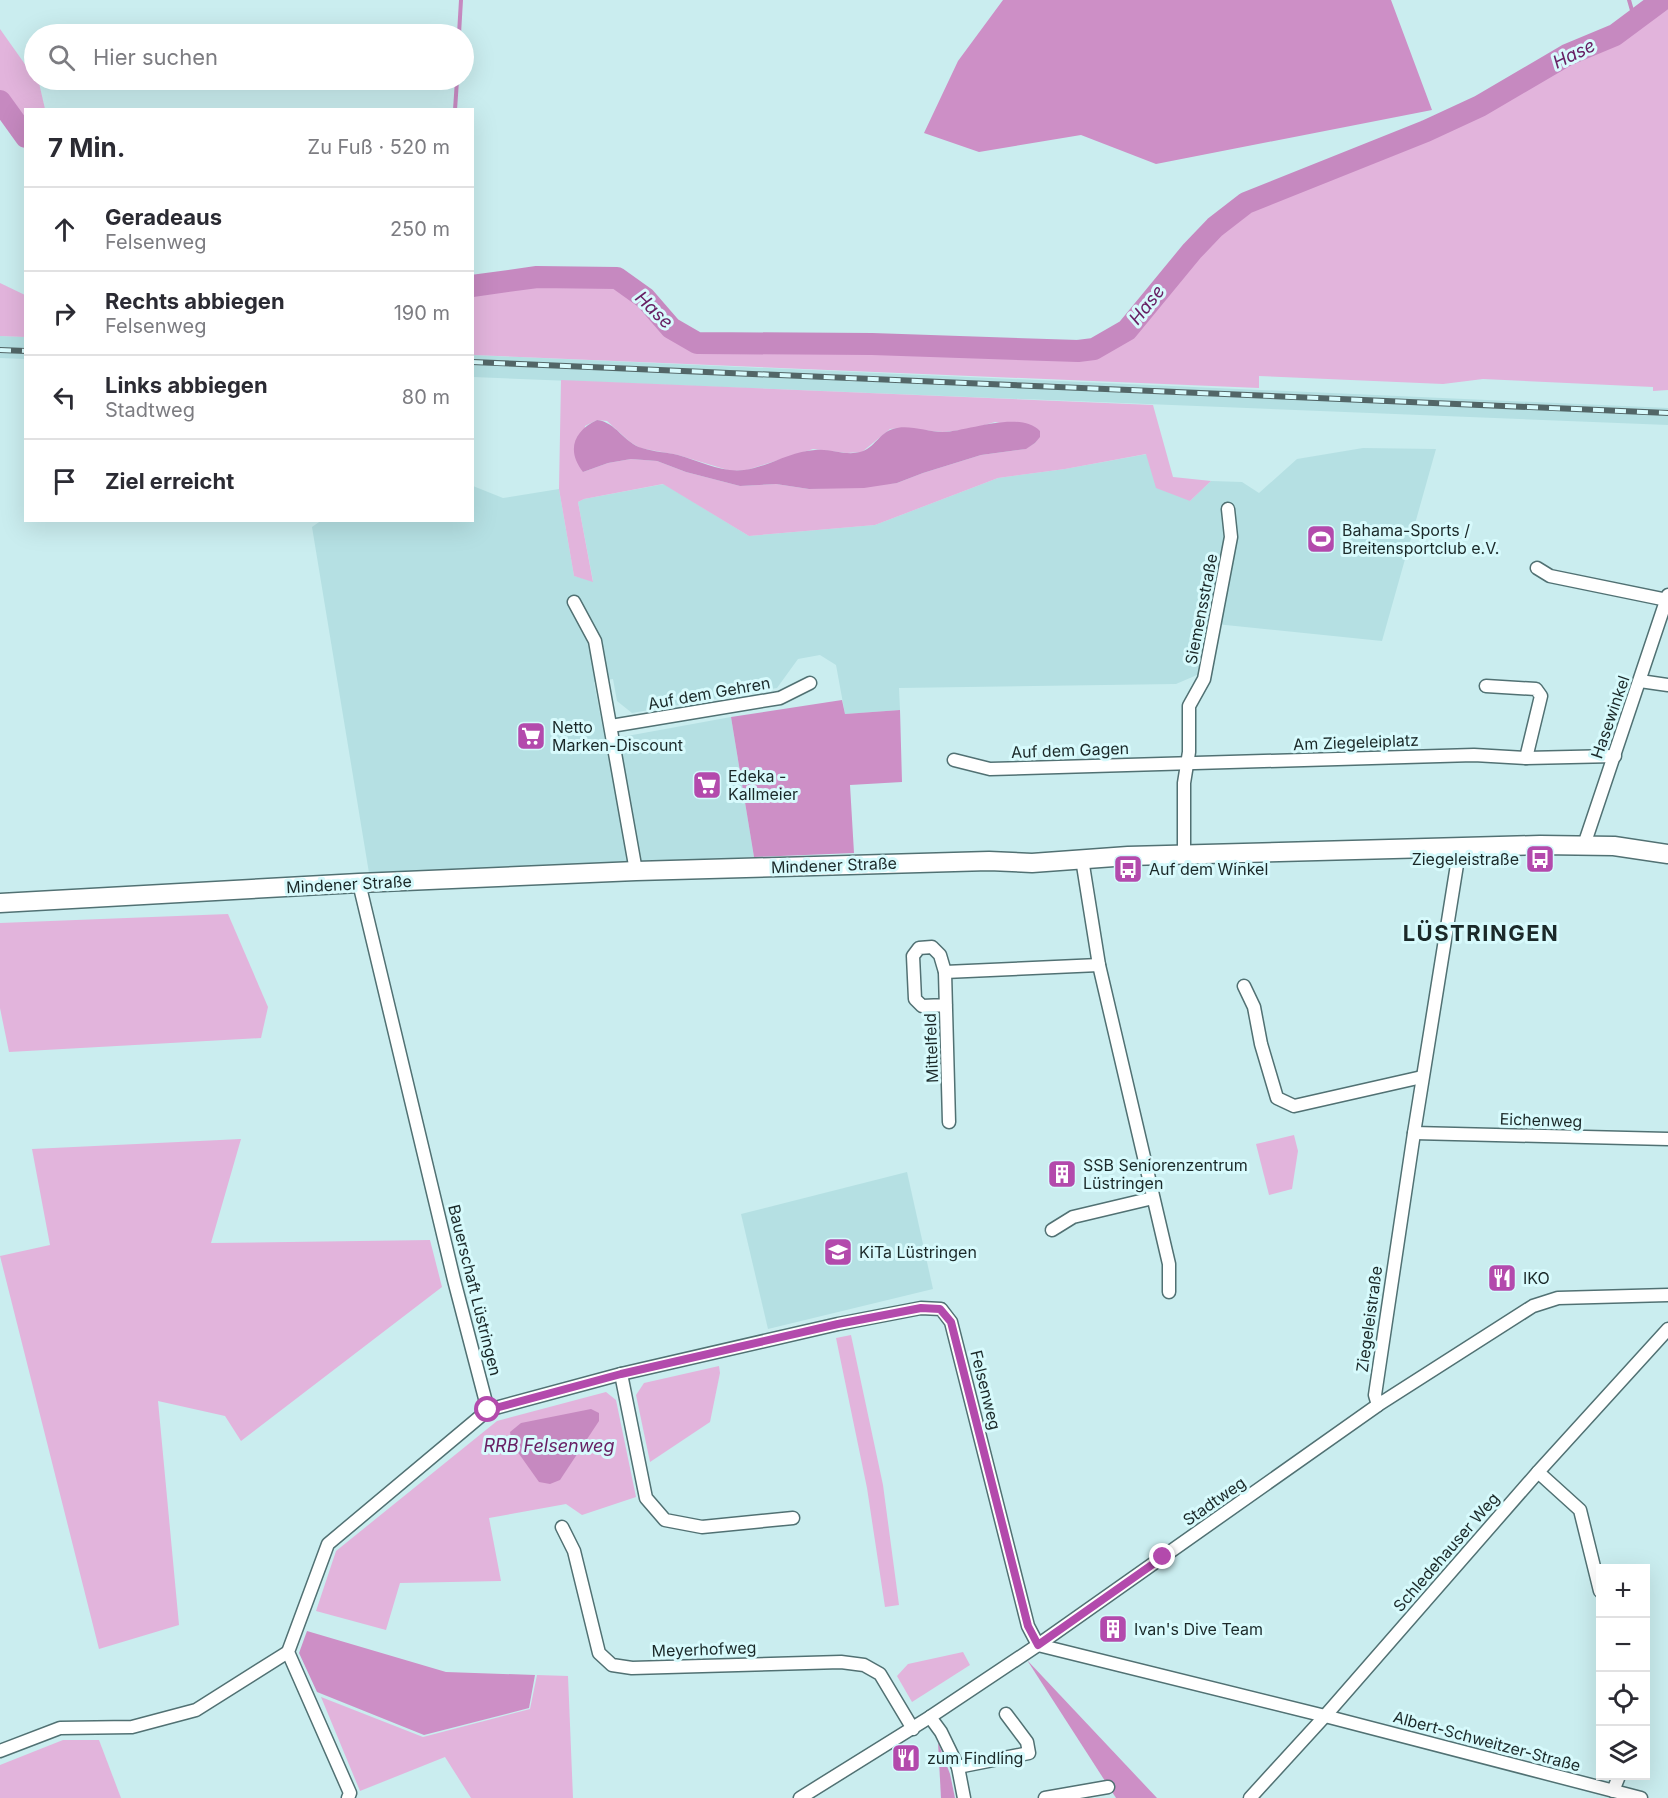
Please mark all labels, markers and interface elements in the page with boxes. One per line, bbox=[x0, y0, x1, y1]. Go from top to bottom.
search box bbox=[24, 24, 474, 90]
water label: Hase bbox=[1549, 34, 1598, 73]
icon: search bbox=[45, 41, 78, 74]
text: Hier suchen bbox=[93, 44, 218, 70]
text: 7 Min. bbox=[48, 132, 125, 163]
text: Zu Fuß · 520 m bbox=[308, 135, 450, 159]
text: Geradeaus bbox=[105, 204, 222, 230]
icon: ahead bbox=[48, 213, 81, 246]
text: 250 m bbox=[390, 217, 450, 241]
text: Felsenweg bbox=[105, 230, 206, 254]
water label: Hase bbox=[1125, 281, 1169, 328]
water label: Hase bbox=[631, 287, 678, 333]
text: Rechts abbiegen bbox=[105, 288, 285, 314]
icon: right bbox=[48, 297, 81, 330]
text: 190 m bbox=[394, 301, 450, 325]
text: Felsenweg bbox=[105, 314, 206, 338]
text: Links abbiegen bbox=[105, 372, 268, 398]
icon: left bbox=[48, 381, 81, 414]
text: 80 m bbox=[402, 385, 450, 409]
text: Stadtweg bbox=[105, 398, 195, 422]
icon: arrive bbox=[48, 465, 81, 498]
text: Ziel erreicht bbox=[105, 468, 234, 494]
place label: Bahama-Sports / Breitensportclub e.V. bbox=[1342, 520, 1499, 558]
sports icon: Bahama-Sports / Breitensportclub e.V. bbox=[1305, 523, 1337, 555]
street label: Siemensstraße bbox=[1180, 552, 1222, 666]
street label: Auf dem Gehren bbox=[646, 672, 772, 714]
street label: Hasewinkel bbox=[1586, 673, 1634, 761]
place label: Netto Marken-Discount bbox=[552, 717, 683, 755]
supermarket icon: Netto Marken-Discount bbox=[515, 720, 547, 752]
street label: Am Ziegeleiplatz bbox=[1293, 730, 1419, 754]
street label: Auf dem Gagen bbox=[1011, 738, 1129, 762]
place label: Edeka - Kallmeier bbox=[728, 766, 798, 804]
supermarket icon: Edeka - Kallmeier bbox=[691, 769, 723, 801]
bus stop icon: Ziegeleistraße bbox=[1524, 843, 1556, 875]
place label: Ziegeleistraße bbox=[1412, 849, 1519, 869]
street label: Mindener Straße bbox=[771, 853, 897, 877]
bus stop icon: Auf dem Winkel bbox=[1112, 853, 1144, 885]
place label: Auf dem Winkel bbox=[1149, 859, 1268, 879]
street label: Mindener Straße bbox=[286, 871, 412, 897]
district label: LÜSTRINGEN bbox=[1403, 920, 1559, 946]
street label: Mittelfeld bbox=[920, 1013, 942, 1083]
street label: Eichenweg bbox=[1499, 1109, 1583, 1131]
place label: SSB Seniorenzentrum Lüstringen bbox=[1083, 1155, 1248, 1193]
building icon: SSB Seniorenzentrum Lüstringen bbox=[1046, 1158, 1078, 1190]
street label: Bauerschaft Lüstringen bbox=[444, 1202, 506, 1378]
school or university icon: KiTa Lüstringen bbox=[822, 1236, 854, 1268]
place label: KiTa Lüstringen bbox=[859, 1242, 977, 1262]
restaurant icon: IKO bbox=[1486, 1262, 1518, 1294]
street label: Ziegeleistraße bbox=[1352, 1264, 1386, 1374]
place label: IKO bbox=[1523, 1268, 1550, 1288]
street label: Felsenweg bbox=[966, 1348, 1006, 1432]
route start bbox=[474, 1396, 500, 1422]
water label: RRB Felsenweg bbox=[484, 1435, 614, 1456]
street label: Stadtweg bbox=[1179, 1472, 1249, 1530]
street label: Schledehauser Weg bbox=[1389, 1488, 1503, 1616]
route end bbox=[1149, 1543, 1175, 1569]
map controls bbox=[1596, 1564, 1650, 1780]
button: + bbox=[1596, 1564, 1650, 1618]
building icon: Ivan's Dive Team bbox=[1097, 1613, 1129, 1645]
button: − bbox=[1596, 1618, 1650, 1672]
place label: Ivan's Dive Team bbox=[1134, 1619, 1263, 1639]
street label: Meyerhofweg bbox=[651, 1637, 757, 1661]
button: locate bbox=[1596, 1672, 1650, 1726]
street label: Albert-Schweitzer-Straße bbox=[1391, 1706, 1583, 1776]
button: layers bbox=[1596, 1726, 1650, 1780]
restaurant icon: zum Findling bbox=[890, 1742, 922, 1774]
place label: zum Findling bbox=[927, 1748, 1023, 1768]

